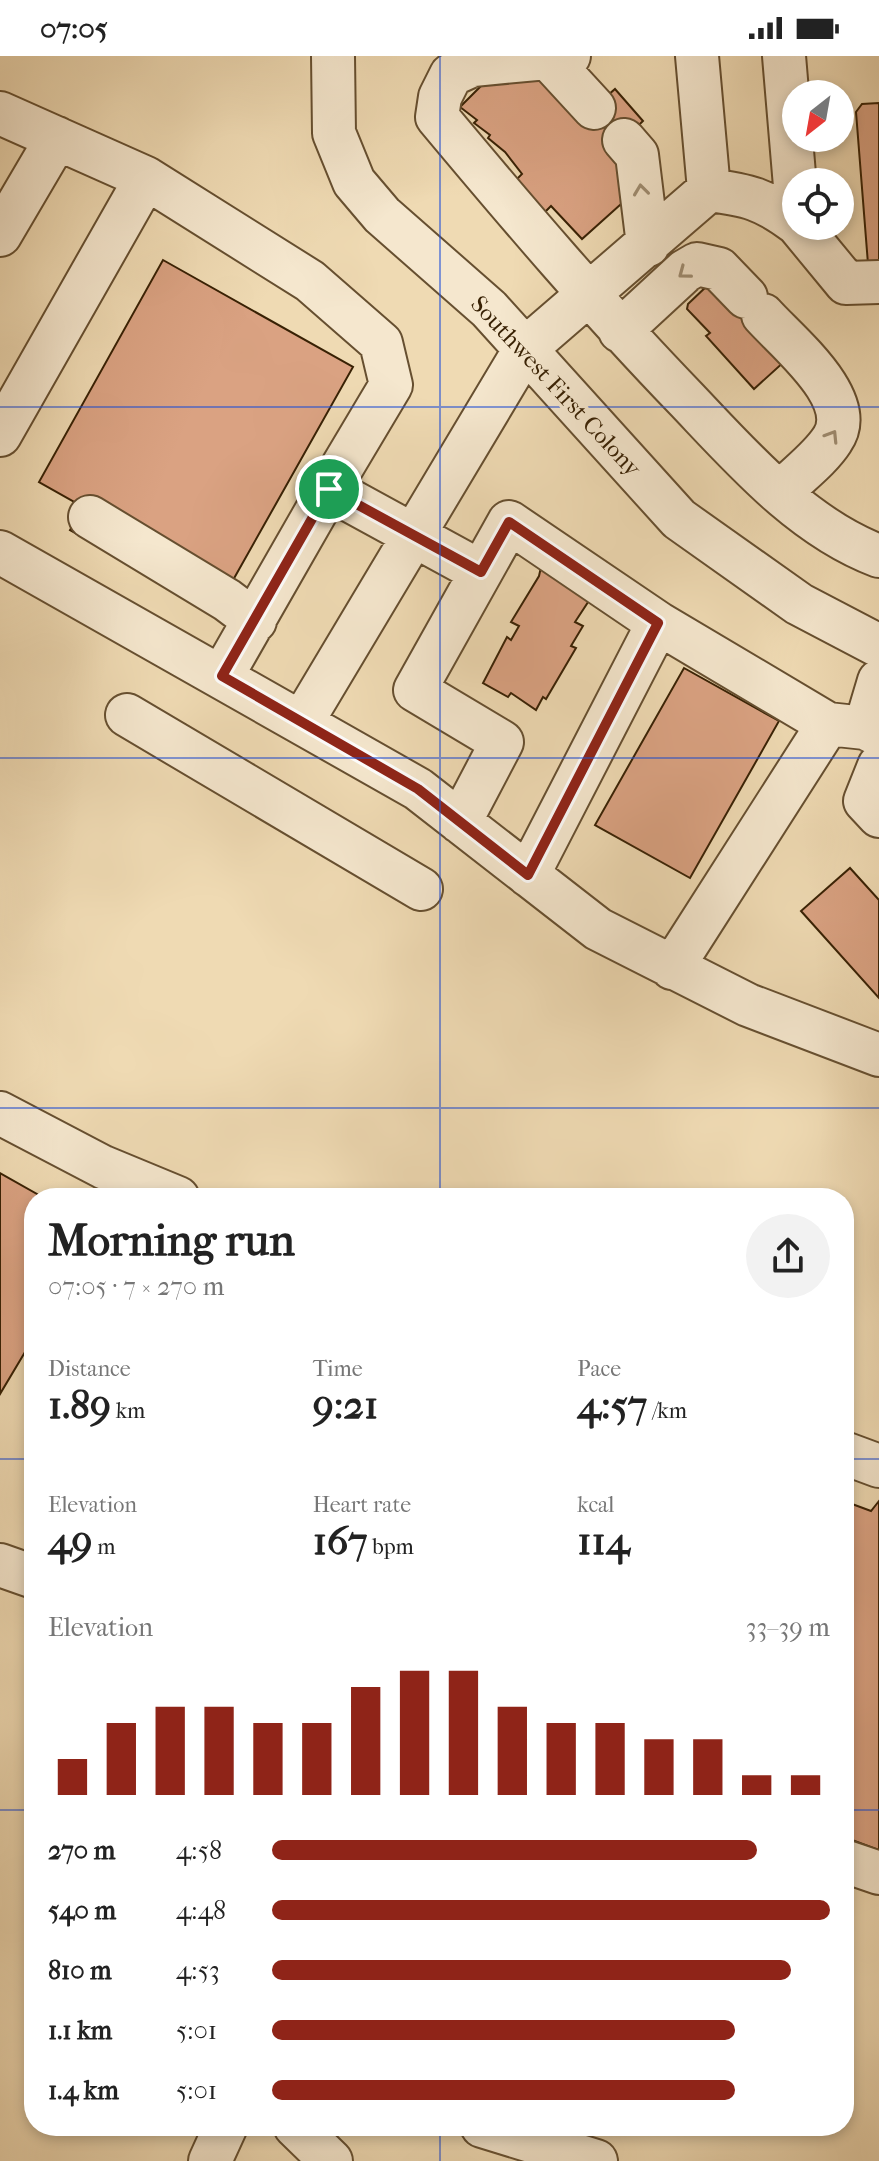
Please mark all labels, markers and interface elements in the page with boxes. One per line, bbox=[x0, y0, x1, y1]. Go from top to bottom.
text: 07:05 bbox=[40, 11, 108, 46]
north arrow bbox=[782, 80, 854, 152]
map controls bbox=[782, 80, 854, 240]
button: locate bbox=[782, 168, 854, 240]
one-way arrow bbox=[633, 183, 650, 197]
one-way arrow bbox=[678, 264, 693, 278]
street label: Southwest First Colony bbox=[465, 290, 648, 483]
one-way arrow bbox=[822, 430, 838, 445]
pin bbox=[295, 455, 363, 523]
icon: arrive bbox=[307, 467, 351, 511]
button: share bbox=[746, 1214, 830, 1298]
text: Morning run bbox=[48, 1215, 295, 1266]
text: 07:05 · 7 × 270 m bbox=[48, 1271, 224, 1302]
text: Distance bbox=[48, 1356, 131, 1382]
text: Time bbox=[313, 1356, 363, 1382]
text: Pace bbox=[577, 1356, 621, 1382]
text: 1.89 bbox=[48, 1382, 111, 1428]
text: 9:21 bbox=[313, 1382, 378, 1428]
text: 4:57 bbox=[577, 1382, 647, 1428]
text: km bbox=[111, 1398, 145, 1424]
text: /km bbox=[647, 1398, 687, 1424]
text: Elevation bbox=[48, 1492, 137, 1518]
text: Heart rate bbox=[313, 1492, 411, 1518]
text: kcal bbox=[577, 1492, 614, 1518]
text: 49 bbox=[48, 1518, 93, 1564]
text: 167 bbox=[313, 1518, 367, 1564]
text: 114 bbox=[577, 1518, 630, 1564]
text: m bbox=[93, 1534, 116, 1560]
text: bpm bbox=[367, 1534, 414, 1560]
text: Elevation bbox=[48, 1612, 153, 1643]
text: 33–39 m bbox=[746, 1612, 830, 1643]
text: 270 m bbox=[48, 1835, 115, 1866]
text: 4:58 bbox=[176, 1835, 222, 1866]
text: 540 m bbox=[48, 1895, 116, 1926]
text: 4:48 bbox=[176, 1895, 226, 1926]
text: 810 m bbox=[48, 1955, 112, 1986]
text: 4:53 bbox=[176, 1955, 220, 1986]
text: 1.1 km bbox=[48, 2015, 112, 2046]
text: 5:01 bbox=[176, 2015, 217, 2046]
text: 1.4 km bbox=[48, 2075, 119, 2106]
text: 5:01 bbox=[176, 2075, 217, 2106]

